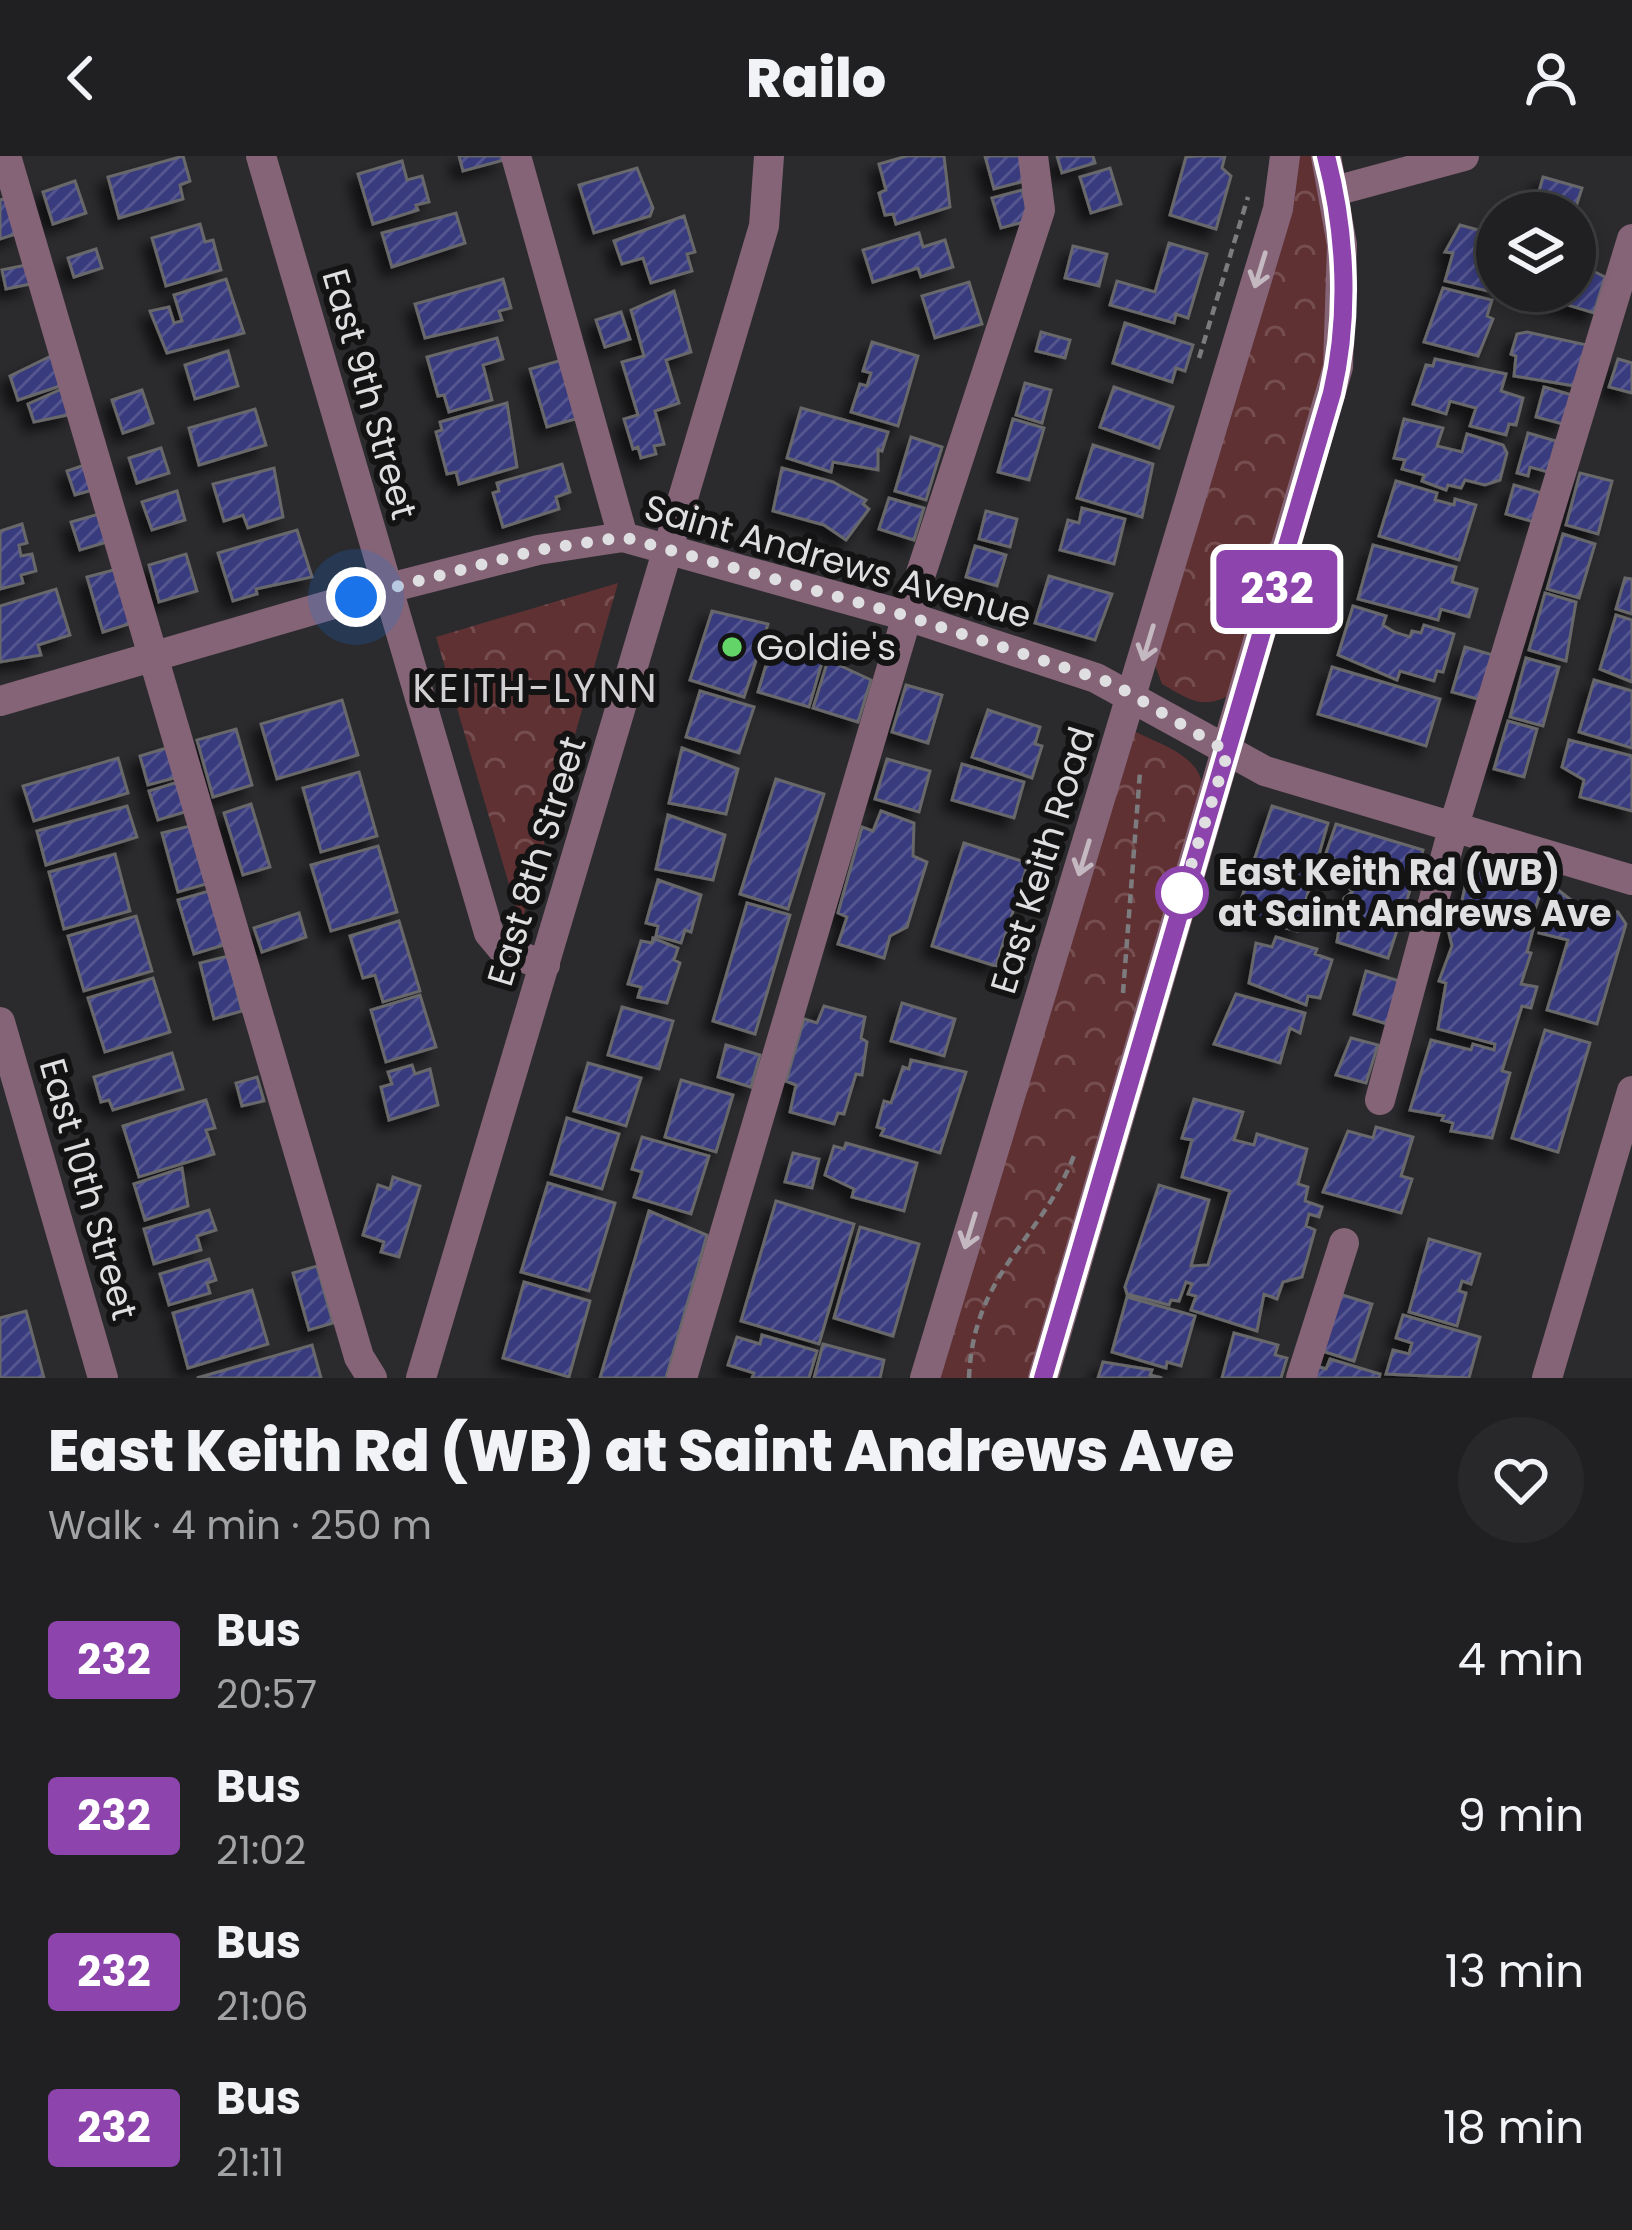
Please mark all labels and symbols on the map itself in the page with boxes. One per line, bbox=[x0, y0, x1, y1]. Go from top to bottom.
one-way arrow bbox=[1248, 250, 1270, 288]
street label: East 9th Street bbox=[309, 263, 430, 525]
street label: Saint Andrews Avenue bbox=[638, 482, 1037, 641]
line badge: 232 bbox=[1208, 550, 1346, 628]
your location bbox=[326, 567, 386, 627]
place label: Goldie's bbox=[756, 622, 896, 673]
one-way arrow bbox=[1135, 623, 1157, 661]
marker: Goldie's bbox=[719, 634, 745, 660]
district label: KEITH-LYNN bbox=[413, 661, 660, 716]
street label: East Keith Road bbox=[978, 721, 1107, 1000]
street label: East 8th Street bbox=[474, 730, 599, 992]
one-way arrow bbox=[1072, 838, 1094, 876]
place label: East Keith Rd (WB) at Saint Andrews Ave bbox=[1218, 847, 1611, 939]
marker: East Keith Rd (WB) at Saint Andrews Ave bbox=[1157, 868, 1207, 918]
street label: East 10th Street bbox=[27, 1053, 150, 1326]
one-way arrow bbox=[958, 1211, 980, 1249]

